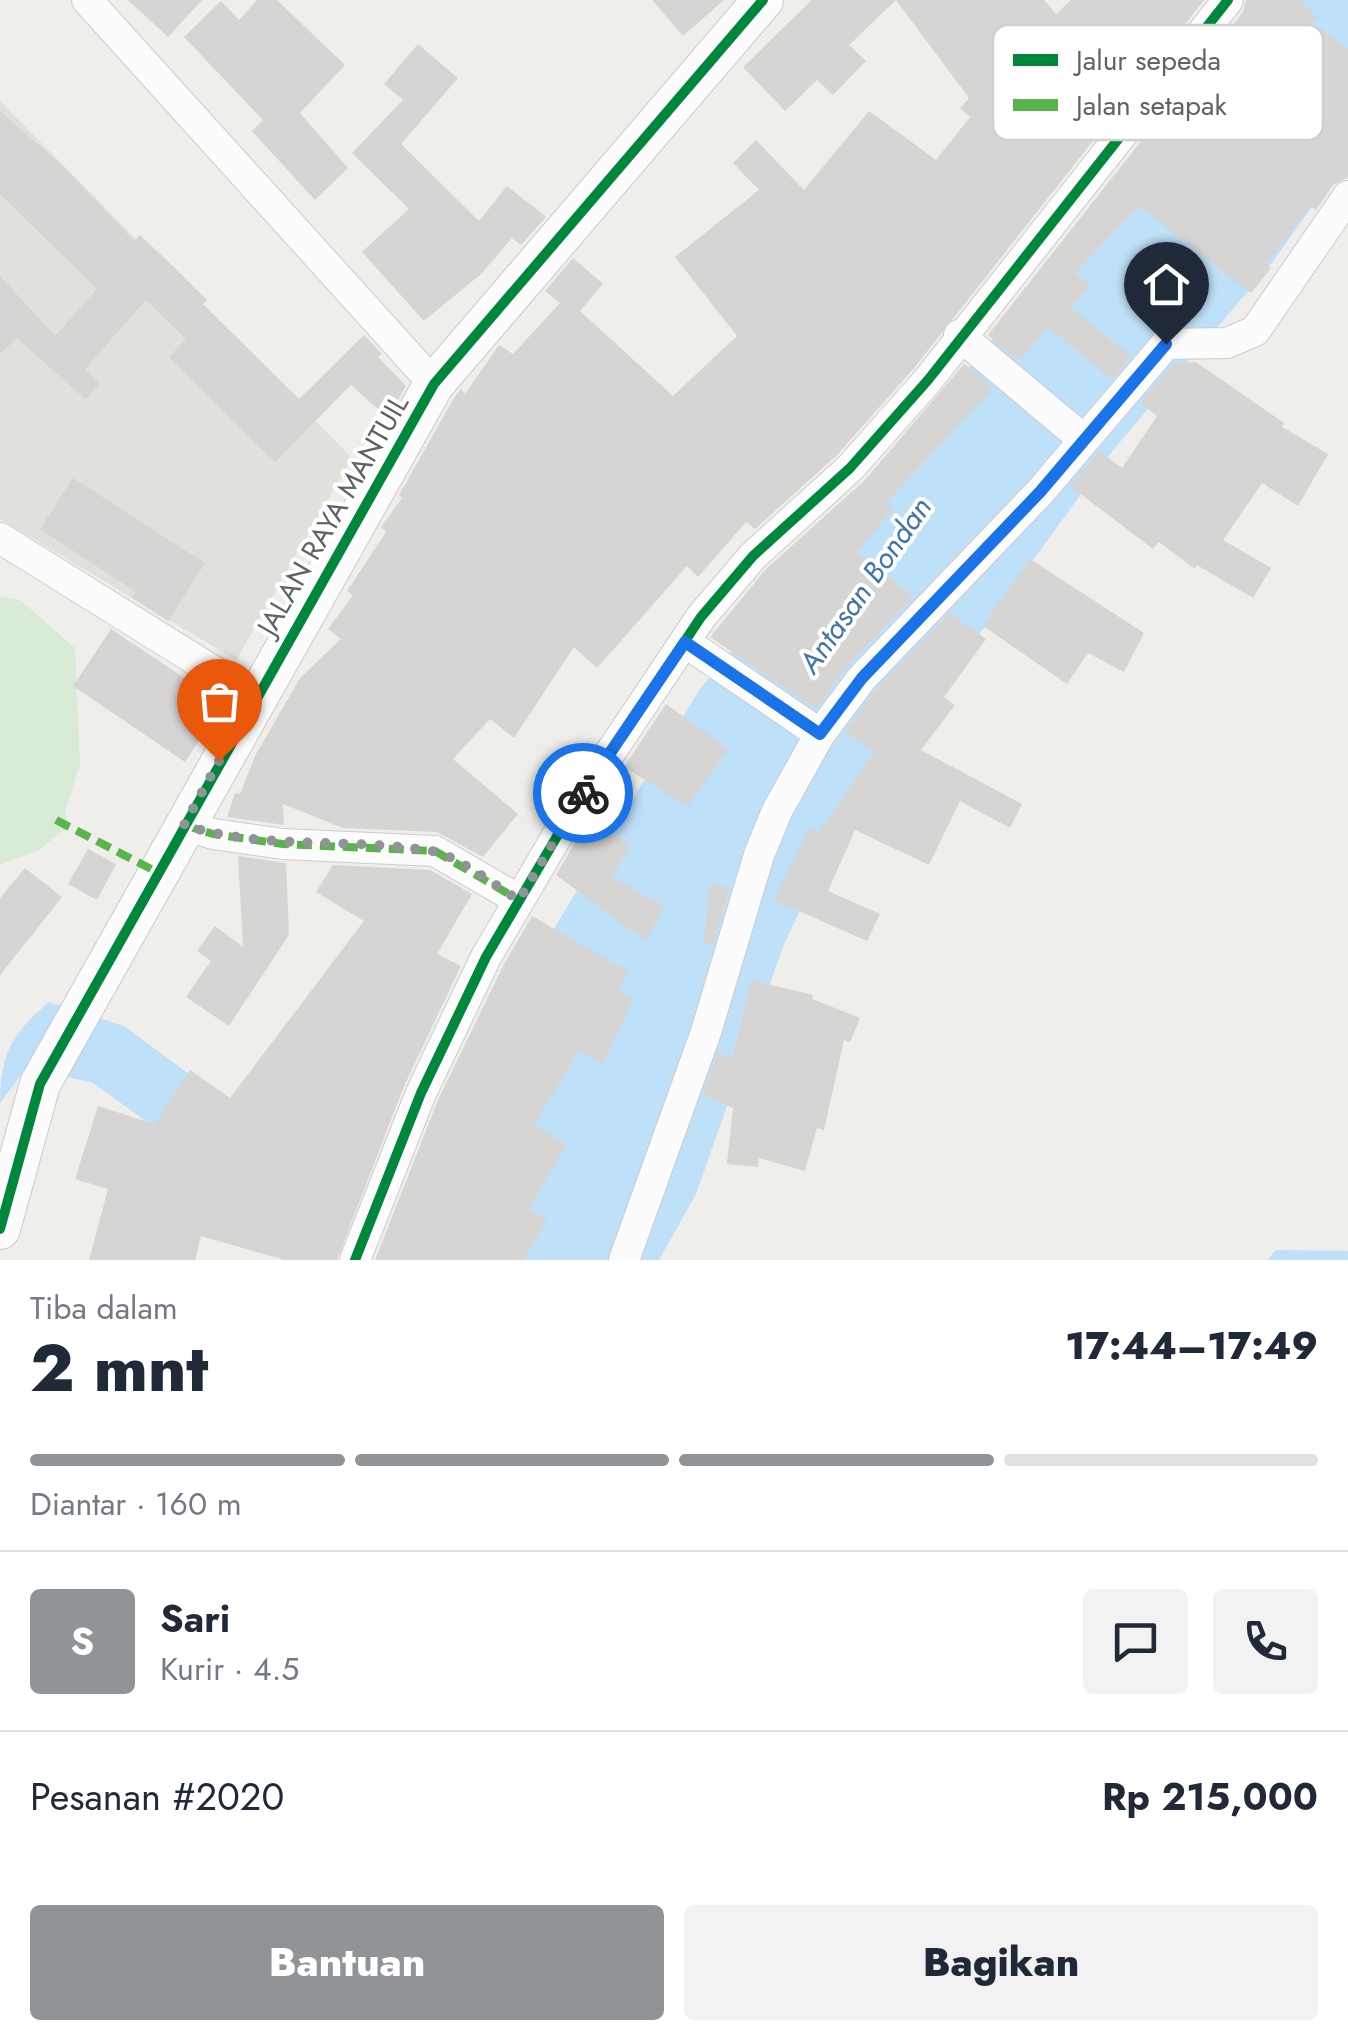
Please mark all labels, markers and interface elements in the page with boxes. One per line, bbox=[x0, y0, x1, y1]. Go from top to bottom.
legend bbox=[993, 25, 1323, 140]
text: Jalur sepeda bbox=[1072, 40, 1221, 81]
text: Jalan setapak bbox=[1072, 85, 1228, 126]
pin bbox=[1124, 242, 1209, 345]
icon: home bbox=[1139, 257, 1194, 312]
street label: JALAN RAYA MANTUIL bbox=[245, 387, 419, 647]
water label: Antasan Bondan bbox=[788, 488, 942, 683]
pin bbox=[177, 659, 262, 762]
icon: bag bbox=[192, 674, 247, 729]
courier bbox=[533, 743, 633, 843]
icon: bike bbox=[556, 766, 611, 821]
text: Tiba dalam bbox=[30, 1285, 178, 1331]
text: 17:44–17:49 bbox=[1065, 1318, 1318, 1373]
text: 2 mnt bbox=[30, 1321, 208, 1415]
text: Diantar · 160 m bbox=[30, 1481, 242, 1527]
button: chat bbox=[1083, 1589, 1188, 1694]
button: phone bbox=[1213, 1589, 1318, 1694]
text: Sari bbox=[160, 1591, 230, 1646]
text: S bbox=[71, 1614, 94, 1669]
text: Kurir · 4.5 bbox=[160, 1646, 299, 1692]
text: Pesanan #2020 bbox=[30, 1769, 284, 1824]
text: Rp 215,000 bbox=[1102, 1769, 1318, 1824]
button: Bantuan bbox=[30, 1905, 664, 2020]
button: Bagikan bbox=[684, 1905, 1318, 2020]

